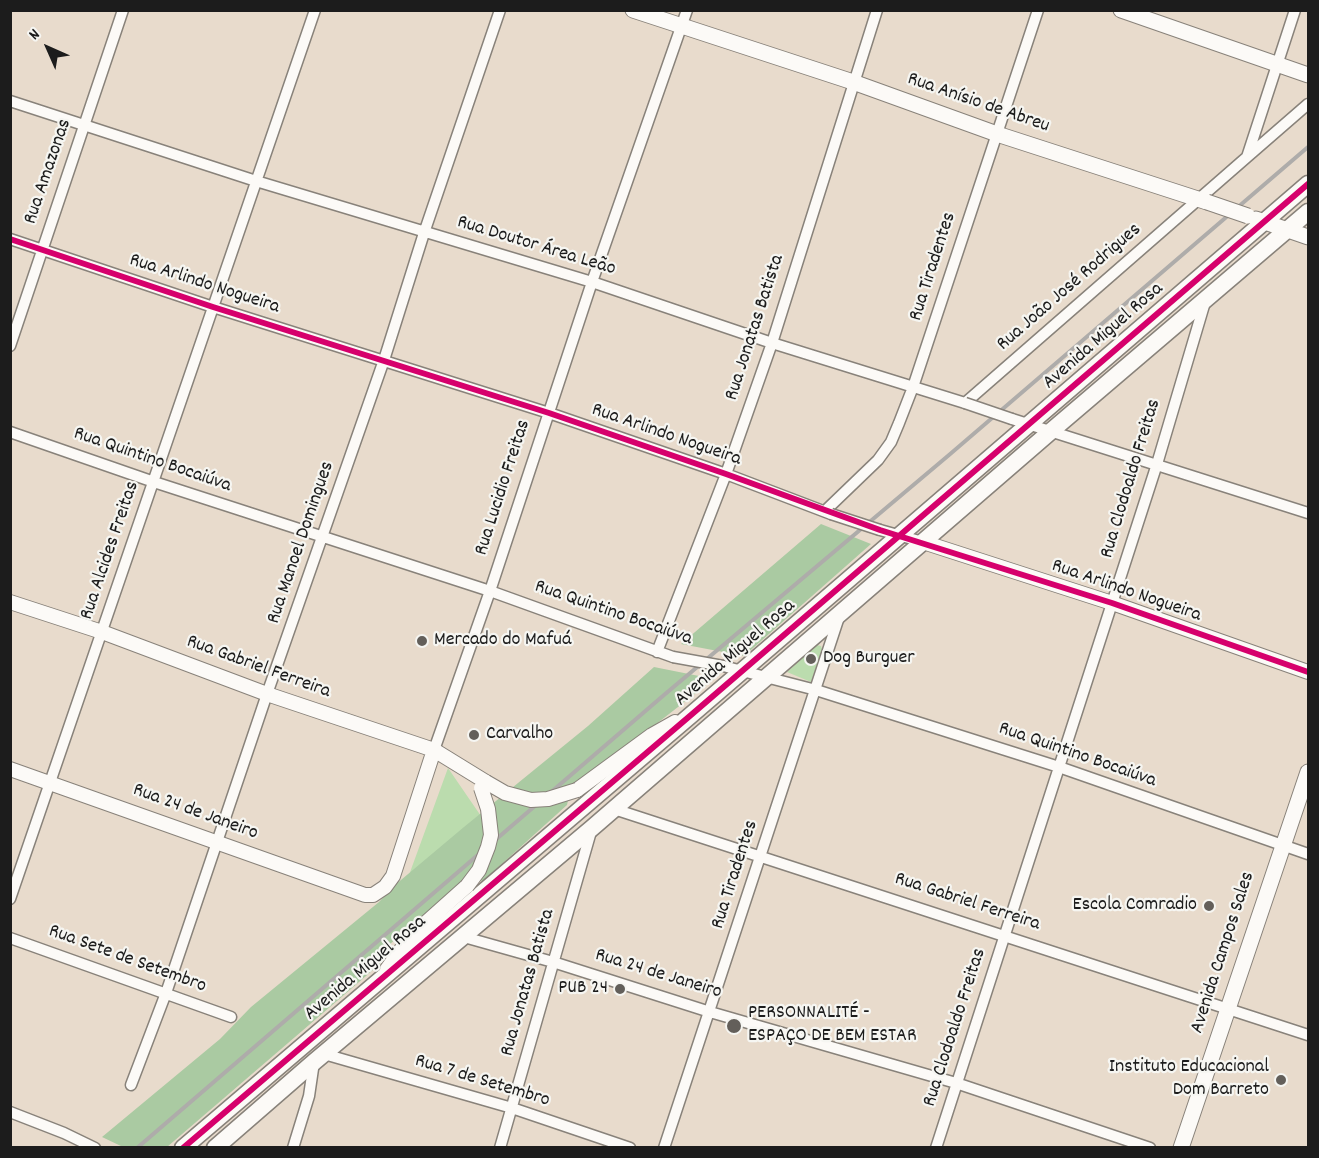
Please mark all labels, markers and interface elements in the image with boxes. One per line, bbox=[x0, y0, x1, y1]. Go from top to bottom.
north arrow bbox=[18, 18, 78, 78]
text: N bbox=[24, 24, 46, 46]
street label: Rua Anísio de Abreu bbox=[904, 68, 1052, 140]
street label: Rua Amazonas bbox=[20, 116, 78, 228]
street label: Rua Tiradentes bbox=[905, 210, 963, 324]
street label: Rua Doutor Área Leão bbox=[454, 211, 618, 283]
street label: Rua João José Rodrigues bbox=[993, 219, 1147, 357]
street label: Rua Arlindo Nogueira bbox=[126, 249, 282, 321]
street label: Rua Jonatas Batista bbox=[721, 252, 791, 404]
street label: Avenida Miguel Rosa bbox=[1039, 278, 1169, 396]
street label: Rua Clodoaldo Freitas bbox=[1096, 397, 1168, 561]
street label: Rua Arlindo Nogueira bbox=[588, 399, 744, 473]
street label: Rua Lucidio Freitas bbox=[471, 417, 537, 559]
street label: Rua Quintino Bocaiúva bbox=[70, 423, 234, 499]
street label: Rua Manoel Domingues bbox=[263, 459, 341, 627]
street label: Rua Alcides Freitas bbox=[76, 479, 146, 623]
street label: Rua Arlindo Nogueira bbox=[1048, 555, 1204, 629]
street label: Rua Quintino Bocaiúva bbox=[531, 576, 695, 652]
street label: Avenida Miguel Rosa bbox=[671, 595, 801, 713]
place label: Mercado do Mafuá bbox=[434, 629, 572, 653]
street label: Rua Gabriel Ferreira bbox=[183, 631, 333, 705]
marker: Mercado do Mafuá bbox=[415, 634, 429, 648]
place label: Dog Burguer bbox=[823, 647, 915, 671]
marker: Dog Burguer bbox=[804, 652, 818, 666]
street label: Rua Quintino Bocaiúva bbox=[995, 718, 1159, 794]
place label: Carvalho bbox=[486, 723, 553, 747]
marker: Carvalho bbox=[467, 728, 481, 742]
street label: Rua 24 de Janeiro bbox=[129, 779, 261, 847]
street label: Rua Tiradentes bbox=[707, 818, 765, 932]
street label: Rua Gabriel Ferreira bbox=[891, 868, 1043, 938]
street label: Avenida Campos Sales bbox=[1187, 869, 1261, 1037]
place label: Escola Comradio bbox=[1073, 894, 1197, 918]
marker: Escola Comradio bbox=[1202, 899, 1216, 913]
street label: Rua Jonatas Batista bbox=[497, 907, 561, 1059]
street label: Avenida Miguel Rosa bbox=[300, 911, 432, 1027]
street label: Rua Sete de Setembro bbox=[45, 920, 209, 1000]
street label: Rua 24 de Janeiro bbox=[592, 944, 724, 1006]
street label: Rua Clodoaldo Freitas bbox=[919, 946, 993, 1110]
place label: PUB 24 bbox=[558, 977, 608, 1001]
marker: PUB 24 bbox=[613, 982, 627, 996]
place label: PERSONNALITÉ - ESPAÇO DE BEM ESTAR bbox=[748, 1002, 917, 1049]
marker: PERSONNALITÉ - ESPAÇO DE BEM ESTAR bbox=[725, 1017, 743, 1035]
street label: Rua 7 de Setembro bbox=[412, 1050, 552, 1114]
place label: Instituto Educacional Dom Barreto bbox=[1109, 1056, 1269, 1103]
marker: Instituto Educacional Dom Barreto bbox=[1274, 1073, 1288, 1087]

